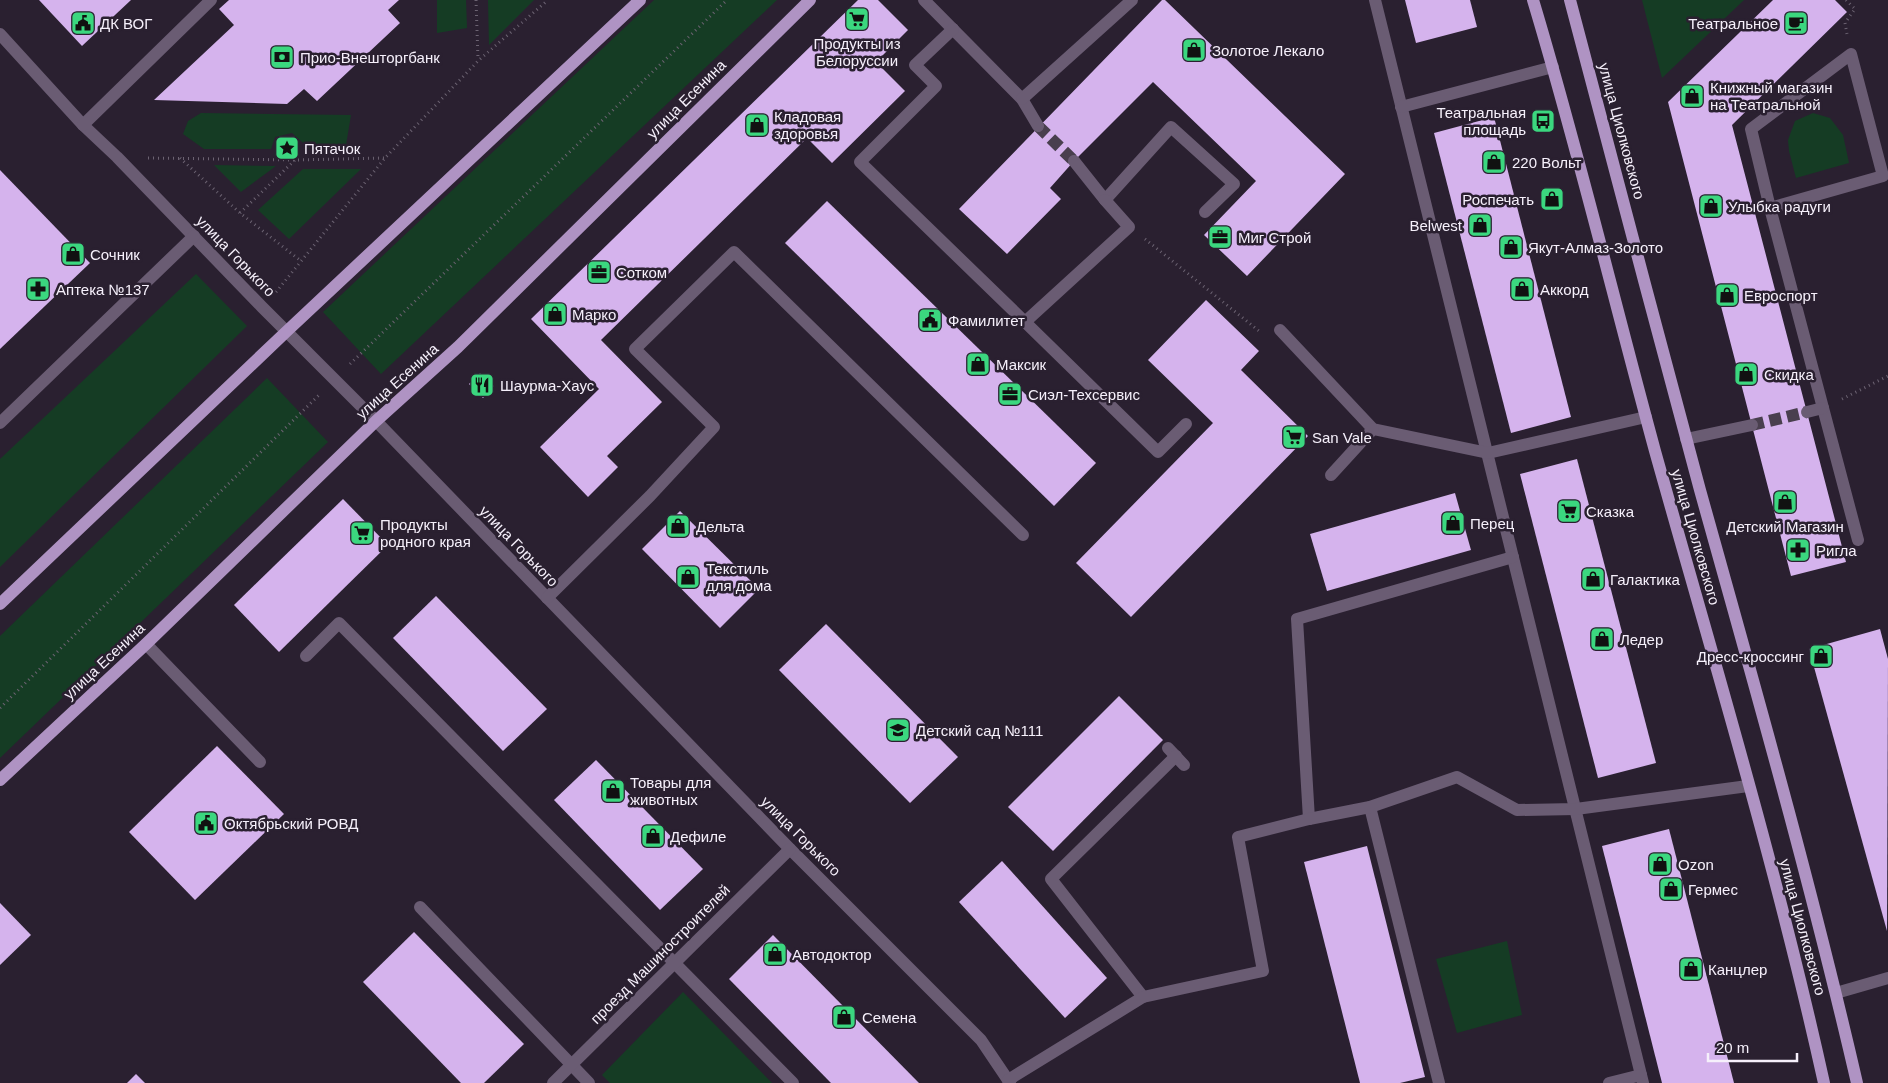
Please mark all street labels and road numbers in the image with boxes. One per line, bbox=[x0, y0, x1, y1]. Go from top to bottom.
street label: улица Есенина bbox=[643, 56, 729, 142]
street label: улица Циолковского bbox=[1596, 61, 1648, 201]
street label: улица Горького bbox=[193, 212, 279, 300]
street label: улица Есенина bbox=[353, 339, 442, 422]
street label: улица Циолковского bbox=[1668, 467, 1724, 607]
street label: улица Горького bbox=[476, 502, 562, 590]
street label: улица Есенина bbox=[60, 619, 148, 703]
street label: улица Горького bbox=[758, 793, 844, 879]
street label: улица Циолковского bbox=[1777, 857, 1829, 997]
street label: проезд Машиностроителей bbox=[587, 881, 733, 1027]

